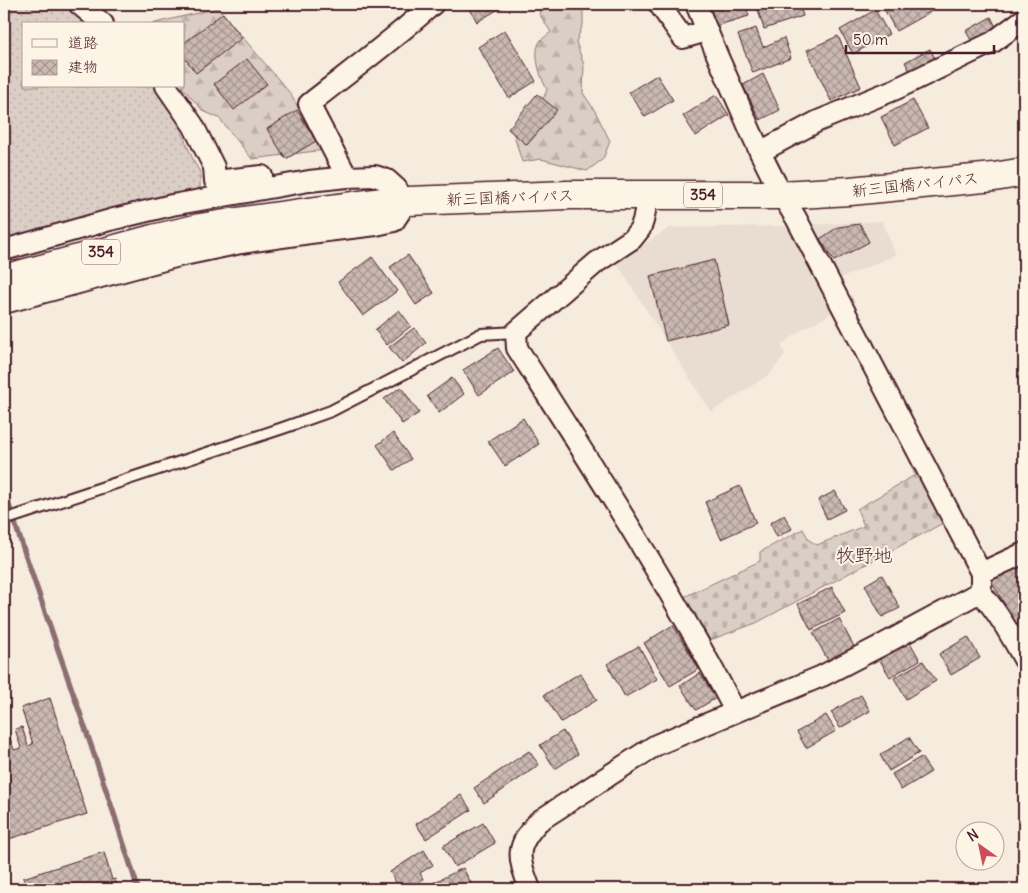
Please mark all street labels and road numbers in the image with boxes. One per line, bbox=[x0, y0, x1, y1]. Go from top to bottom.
street label: 新三国橋バイパス bbox=[850, 167, 980, 201]
road number: 354 bbox=[684, 182, 722, 208]
street label: 新三国橋バイパス bbox=[446, 185, 574, 209]
road number: 354 bbox=[82, 240, 120, 264]

